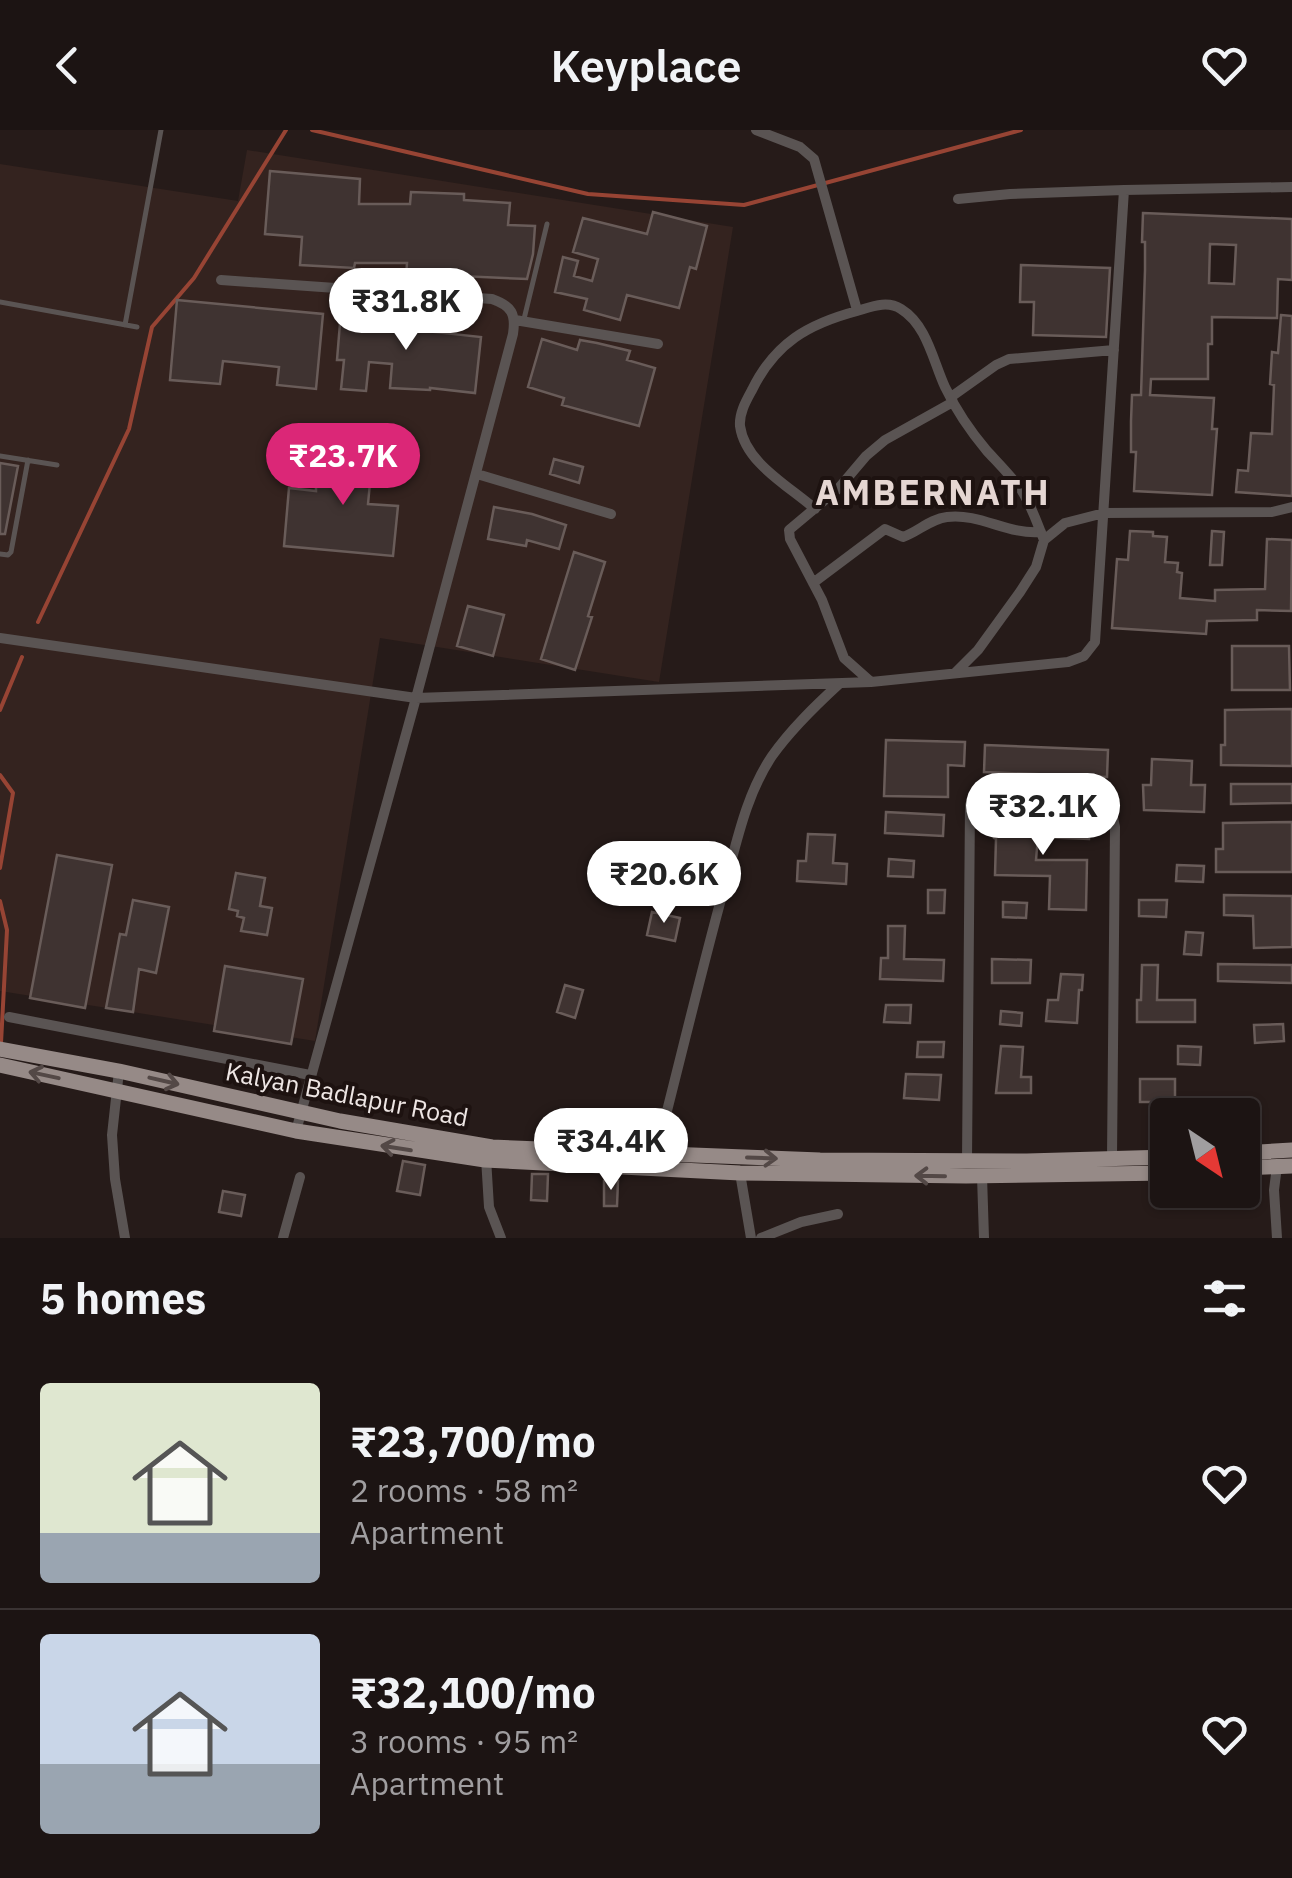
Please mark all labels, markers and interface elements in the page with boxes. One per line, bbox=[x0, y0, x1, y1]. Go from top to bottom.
text: Keyplace bbox=[550, 36, 742, 94]
icon: back bbox=[40, 38, 95, 93]
icon: heart bbox=[1197, 38, 1252, 93]
pin: ₹31.8K bbox=[325, 268, 487, 353]
text: ₹31.8K bbox=[351, 279, 461, 321]
pin: ₹23.7K bbox=[262, 423, 424, 508]
text: ₹23.7K bbox=[288, 434, 398, 476]
district label: AMBERNATH bbox=[815, 469, 1051, 515]
pin: ₹32.1K bbox=[962, 773, 1124, 858]
text: ₹32.1K bbox=[988, 784, 1098, 826]
pin: ₹20.6K bbox=[583, 841, 745, 926]
text: ₹20.6K bbox=[609, 852, 719, 894]
street label: Kalyan Badlapur Road bbox=[223, 1054, 471, 1134]
one-way arrow bbox=[29, 1064, 61, 1083]
one-way arrow bbox=[147, 1073, 179, 1091]
north arrow bbox=[1150, 1098, 1260, 1208]
map controls bbox=[1150, 1098, 1260, 1208]
pin: ₹34.4K bbox=[530, 1108, 692, 1193]
text: ₹34.4K bbox=[556, 1119, 666, 1161]
one-way arrow bbox=[381, 1138, 413, 1156]
one-way arrow bbox=[746, 1149, 778, 1168]
one-way arrow bbox=[915, 1166, 948, 1186]
text: 5 homes bbox=[40, 1271, 206, 1326]
icon: filters bbox=[1197, 1271, 1252, 1326]
text: ₹23,700/mo bbox=[350, 1414, 596, 1469]
icon: home bbox=[120, 1423, 240, 1543]
icon: heart bbox=[1197, 1456, 1252, 1511]
text: 2 rooms · 58 m² bbox=[350, 1469, 578, 1511]
text: Apartment bbox=[350, 1511, 504, 1553]
text: ₹32,100/mo bbox=[350, 1665, 596, 1720]
icon: home bbox=[120, 1674, 240, 1794]
icon: heart bbox=[1197, 1707, 1252, 1762]
text: 3 rooms · 95 m² bbox=[350, 1720, 578, 1762]
text: Apartment bbox=[350, 1762, 504, 1804]

